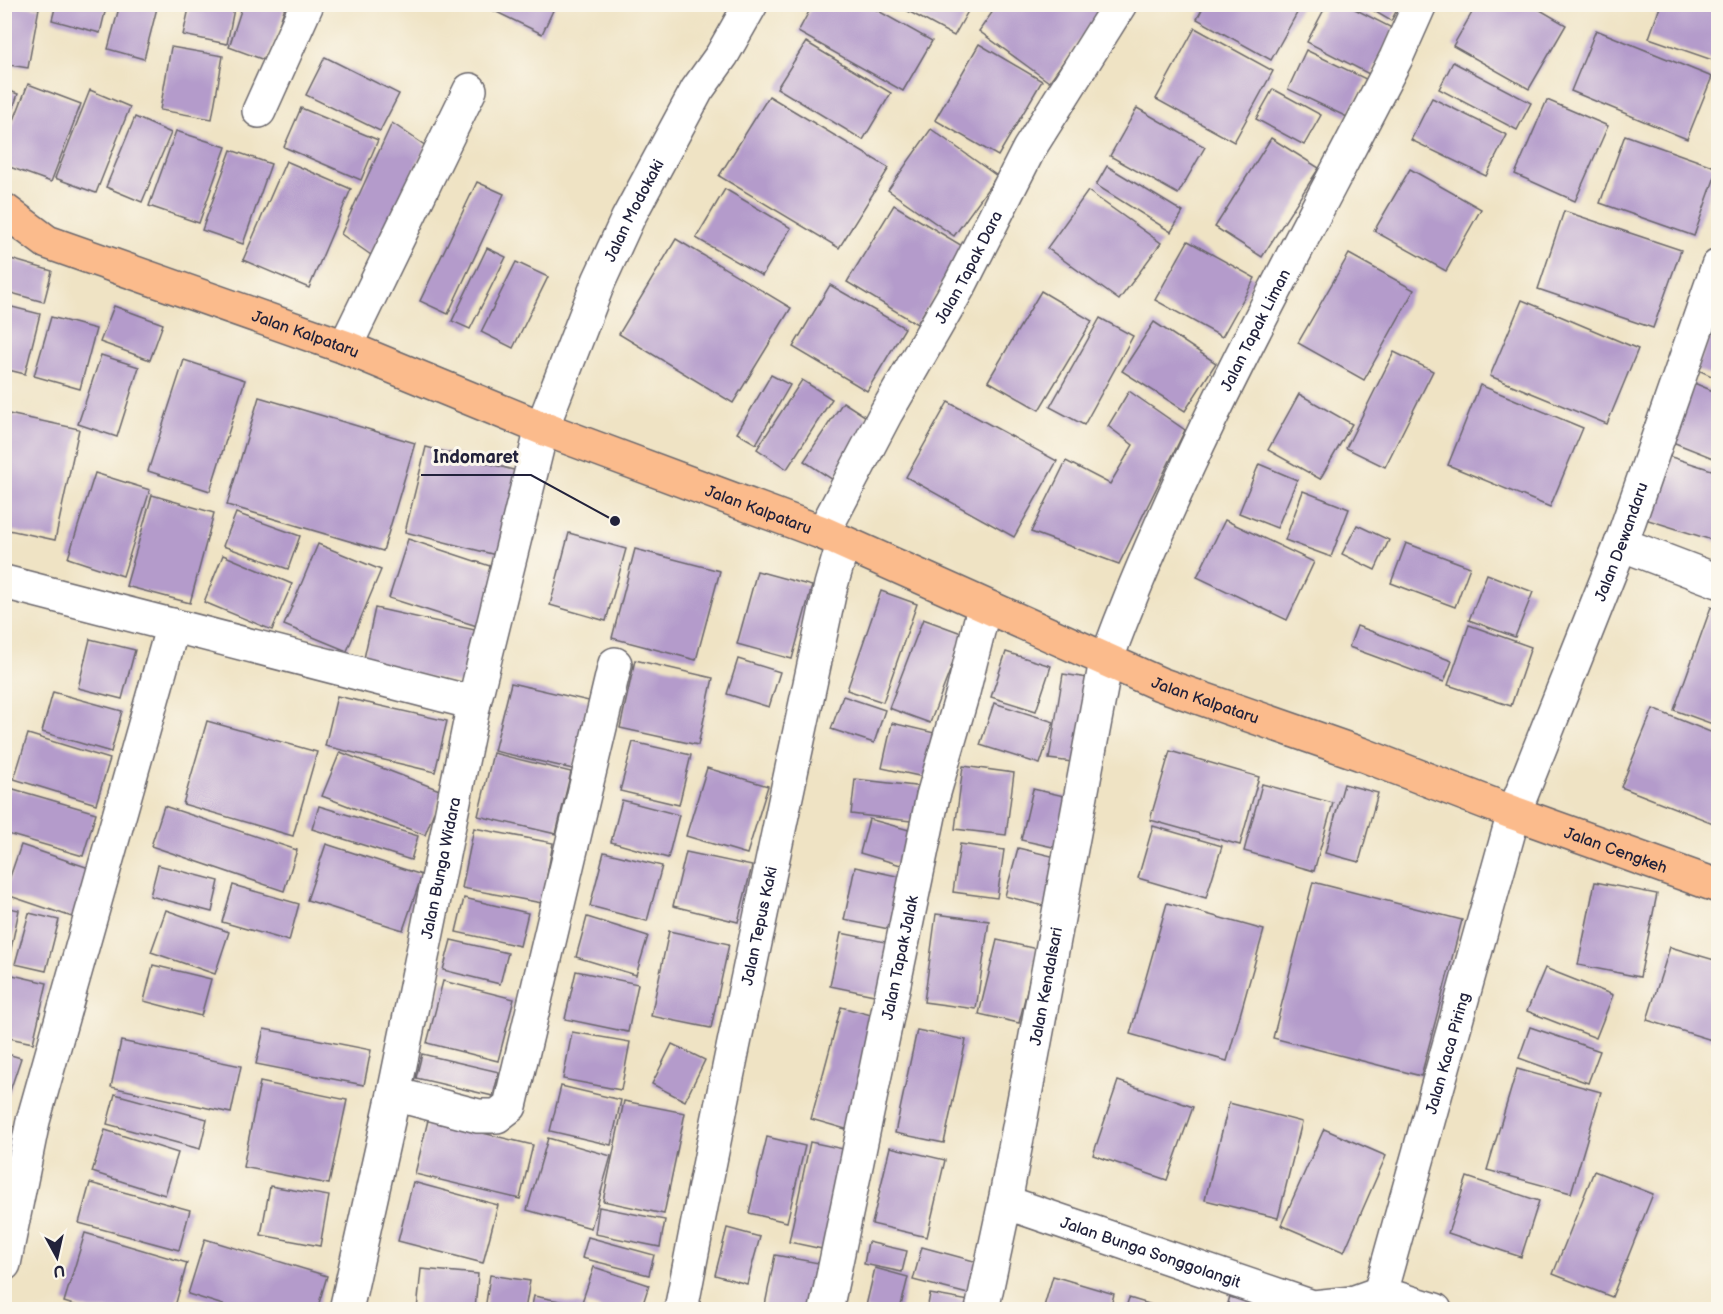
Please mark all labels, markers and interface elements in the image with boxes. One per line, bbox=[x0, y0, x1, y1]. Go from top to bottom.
street label: Jalan Modokaki bbox=[601, 157, 669, 265]
street label: Jalan Tapak Dara bbox=[932, 208, 1007, 328]
street label: Jalan Tapak Liman bbox=[1217, 266, 1295, 395]
street label: Jalan Kalpataru bbox=[249, 307, 362, 363]
callout: Indomaret bbox=[421, 439, 531, 475]
text: Indomaret bbox=[433, 447, 519, 468]
street label: Jalan Dewandaru bbox=[1591, 480, 1653, 604]
street label: Jalan Kalpataru bbox=[702, 482, 814, 539]
street label: Jalan Kalpataru bbox=[1148, 673, 1261, 729]
street label: Jalan Bunga Widara bbox=[418, 796, 465, 941]
street label: Jalan Cengkeh bbox=[1561, 824, 1670, 878]
street label: Jalan Tepus Kaki bbox=[738, 865, 782, 987]
street label: Jalan Tapak Jalak bbox=[879, 894, 923, 1022]
street label: Jalan Kendalsari bbox=[1026, 926, 1067, 1047]
street label: Jalan Kaca Piring bbox=[1422, 990, 1474, 1117]
street label: Jalan Bunga Songgolangit bbox=[1058, 1214, 1243, 1293]
north arrow bbox=[27, 1227, 87, 1287]
text: U bbox=[52, 1260, 66, 1281]

